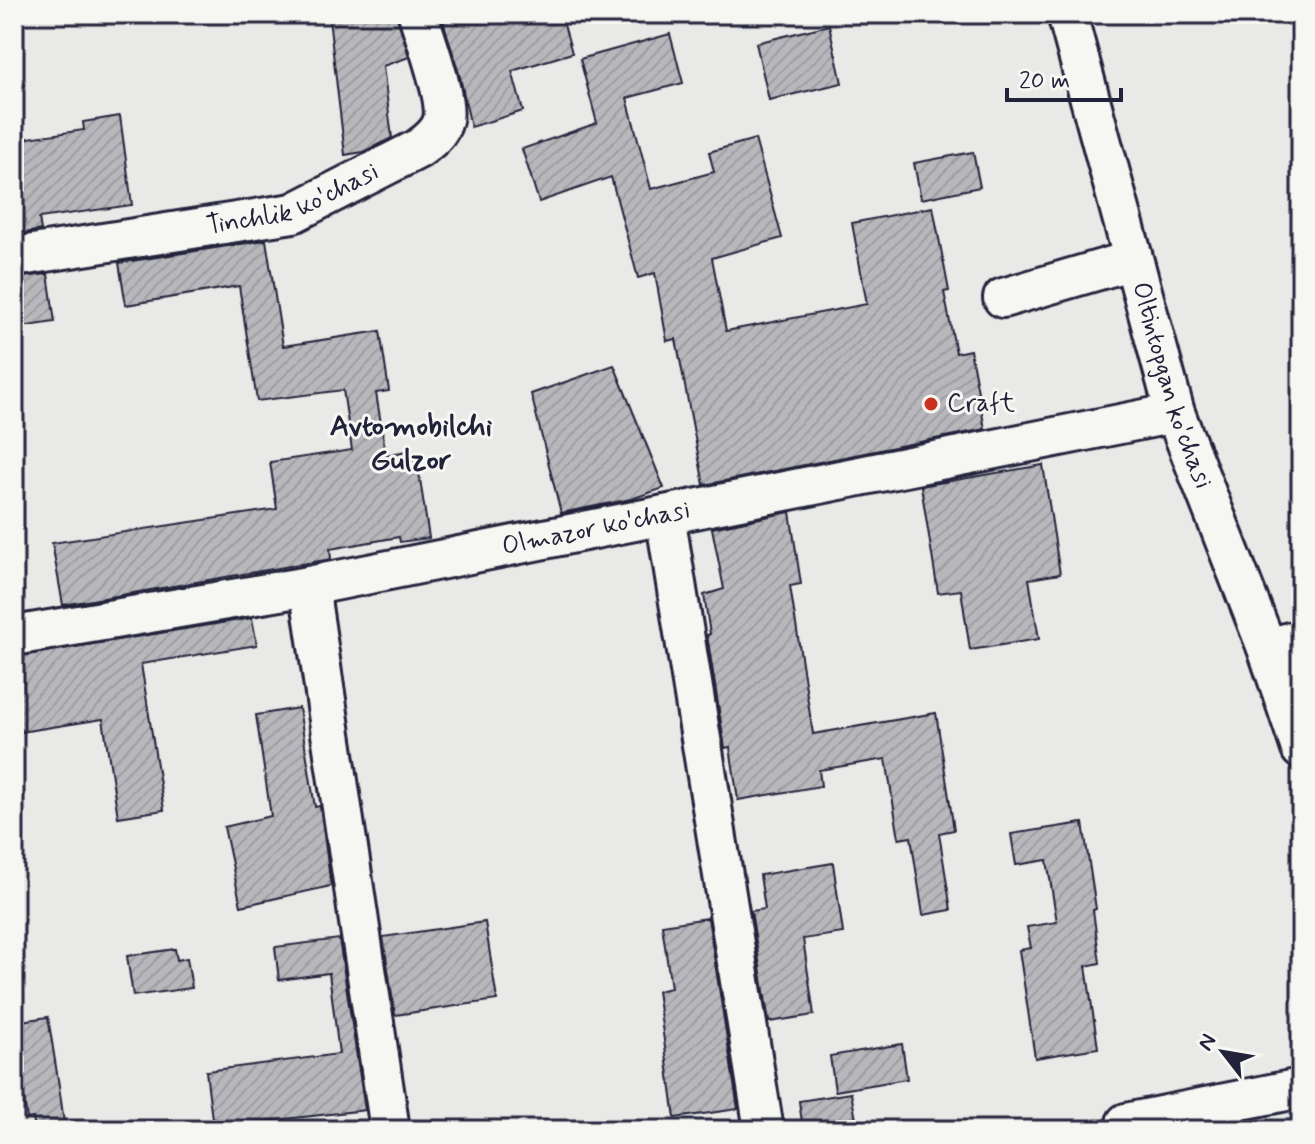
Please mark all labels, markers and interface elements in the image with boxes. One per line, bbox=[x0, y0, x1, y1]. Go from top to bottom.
scale bar bbox=[1007, 52, 1121, 102]
text: 20 m bbox=[1019, 66, 1070, 97]
street label: Tinchlik ko'chasi bbox=[204, 155, 385, 243]
street label: Oltintopgan ko'chasi bbox=[1123, 278, 1220, 494]
place label: Craft bbox=[947, 387, 1015, 421]
marker: Craft bbox=[922, 395, 940, 413]
district label: Avtomobilchi Gulzor bbox=[330, 407, 493, 480]
street label: Olmazor ko'chasi bbox=[499, 493, 693, 564]
north arrow bbox=[1183, 1012, 1263, 1092]
text: N bbox=[1192, 1029, 1223, 1056]

